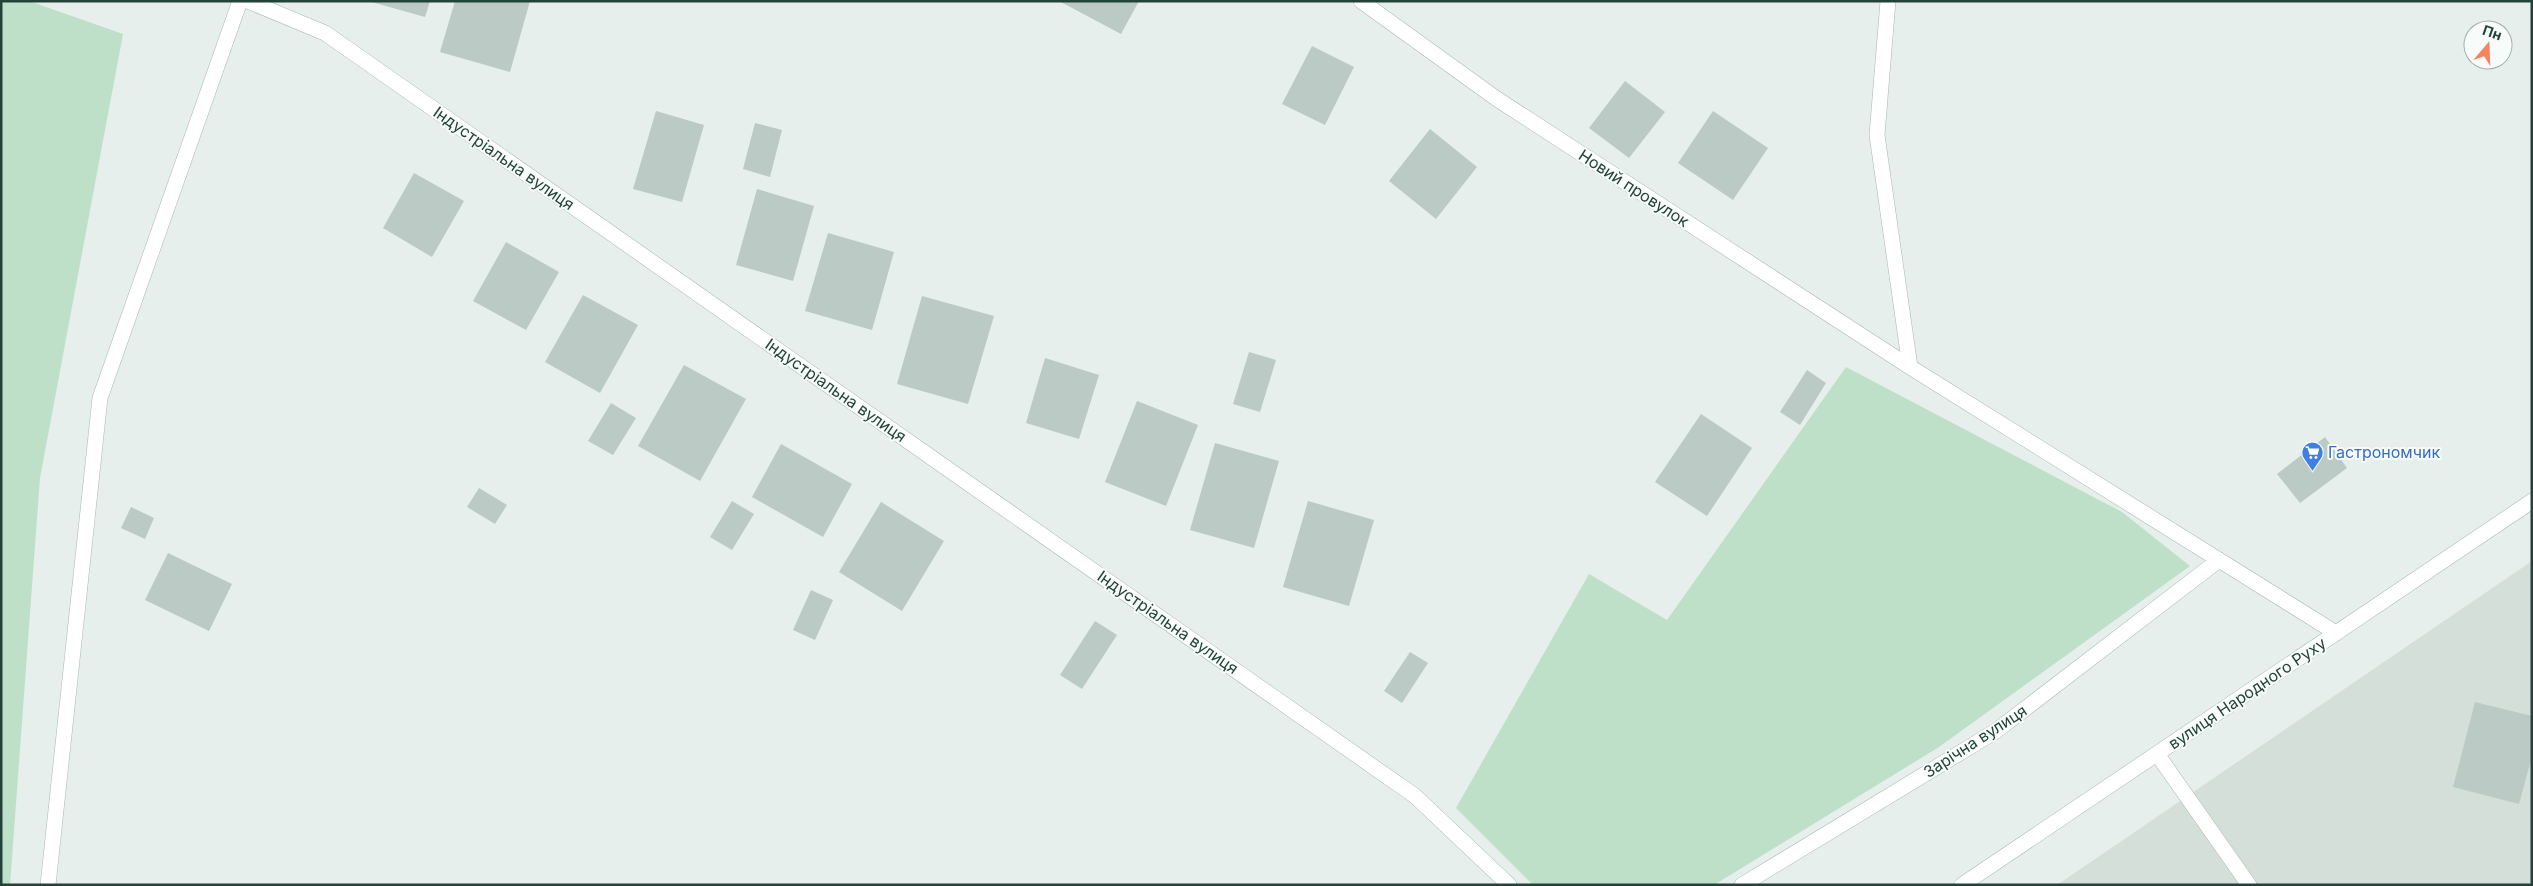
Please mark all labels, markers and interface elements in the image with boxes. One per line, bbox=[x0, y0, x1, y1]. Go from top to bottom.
north arrow bbox=[2463, 20, 2513, 70]
text: Пн bbox=[2481, 21, 2504, 43]
street label: Індустріальна вулиця bbox=[430, 102, 578, 214]
street label: Новий провулок bbox=[1575, 145, 1693, 231]
street label: Індустріальна вулиця bbox=[762, 334, 910, 446]
supermarket icon: Гастрономчик bbox=[2300, 440, 2324, 471]
place label: Гастрономчик bbox=[2328, 442, 2440, 462]
street label: Індустріальна вулиця bbox=[1094, 566, 1242, 678]
street label: вулиця Народного Руху bbox=[2164, 633, 2330, 753]
street label: Зарічна вулиця bbox=[1920, 700, 2030, 782]

